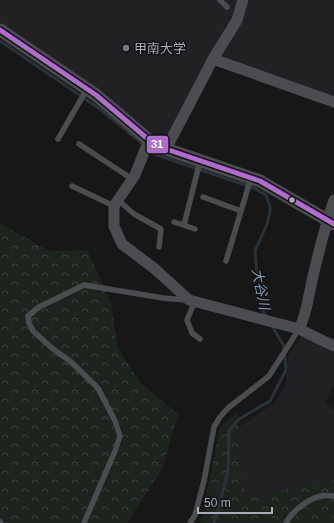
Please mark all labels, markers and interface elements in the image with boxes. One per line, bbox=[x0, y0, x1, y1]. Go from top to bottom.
place label: 甲南大学 bbox=[134, 41, 186, 56]
marker: 甲南大学 bbox=[121, 43, 131, 53]
line badge: 31 bbox=[146, 135, 169, 154]
text: 31 bbox=[151, 138, 163, 150]
unlabelled marker bbox=[287, 195, 297, 205]
water label: 大谷川 bbox=[249, 267, 273, 313]
scale bar bbox=[198, 489, 272, 515]
text: 50 m bbox=[204, 496, 231, 510]

